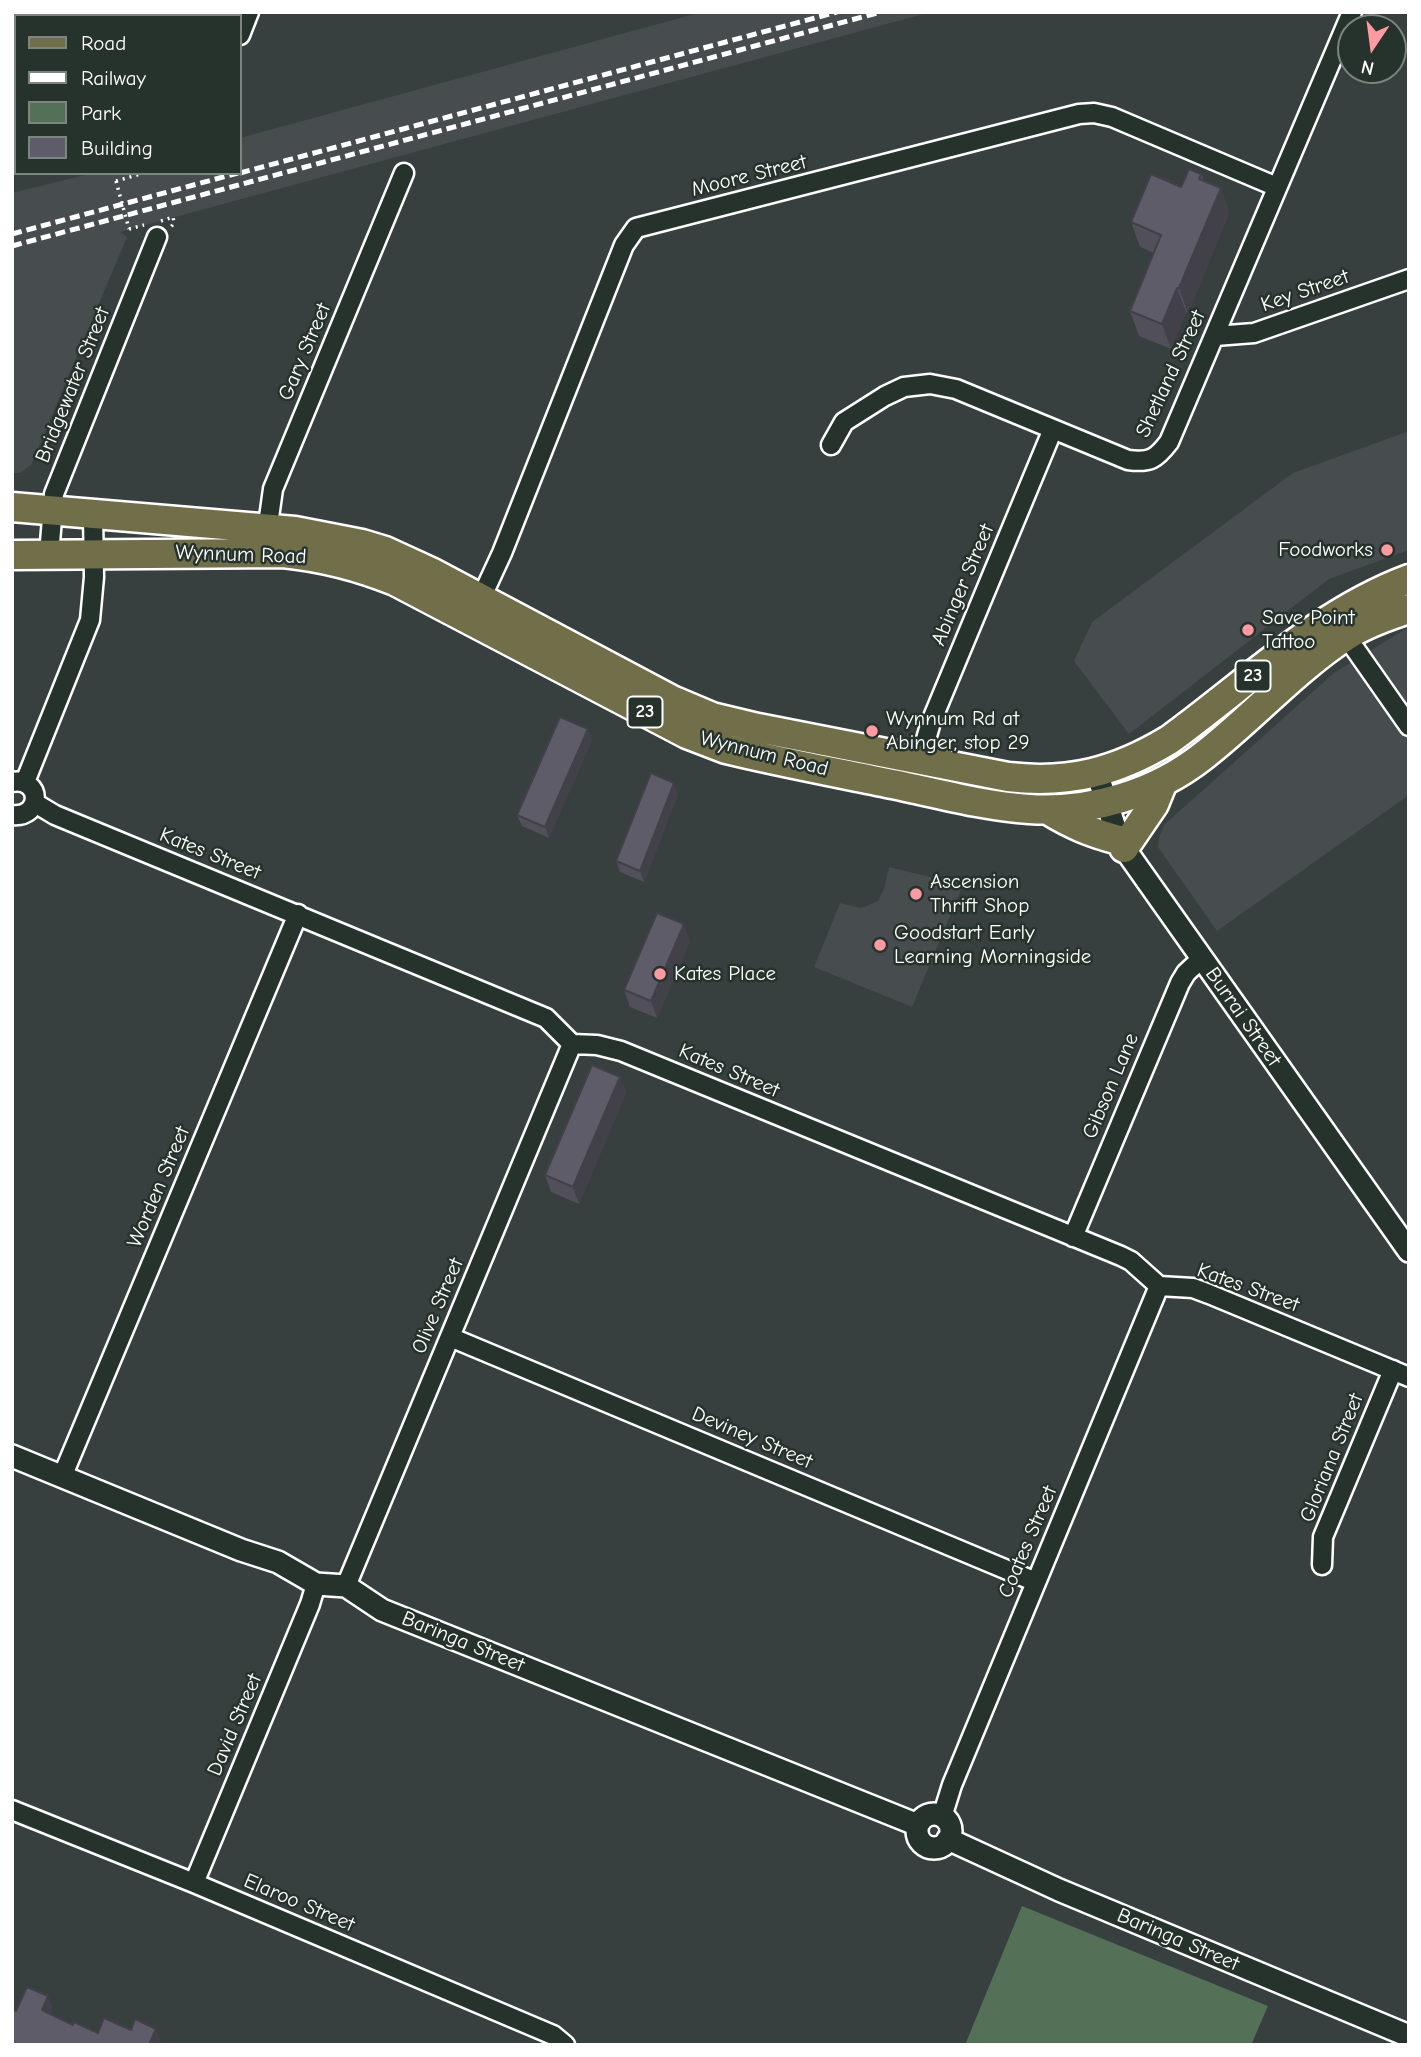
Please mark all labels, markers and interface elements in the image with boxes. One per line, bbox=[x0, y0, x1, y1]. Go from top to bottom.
legend bbox=[14, 14, 242, 175]
north arrow bbox=[1337, 14, 1407, 84]
text: Road bbox=[81, 31, 126, 55]
text: N bbox=[1359, 55, 1376, 80]
text: Railway bbox=[81, 66, 146, 90]
text: Park bbox=[81, 101, 121, 125]
text: Building bbox=[81, 136, 153, 160]
street label: Moore Street bbox=[689, 150, 809, 202]
street label: Key Street bbox=[1258, 264, 1352, 318]
street label: Gary Street bbox=[273, 300, 337, 404]
street label: Bridgewater Street bbox=[30, 303, 116, 467]
street label: Shetland Street bbox=[1131, 307, 1211, 441]
street label: Abinger Street bbox=[926, 521, 1000, 649]
place label: Foodworks bbox=[1278, 537, 1373, 563]
street label: Wynnum Road bbox=[175, 540, 307, 570]
marker: Foodworks bbox=[1379, 542, 1395, 558]
place label: Save Point Tattoo bbox=[1262, 605, 1355, 655]
marker: Save Point Tattoo bbox=[1240, 622, 1256, 638]
road number: 23 bbox=[1236, 660, 1270, 692]
road number: 23 bbox=[628, 696, 662, 727]
place label: Wynnum Rd at Abinger, stop 29 bbox=[886, 706, 1030, 756]
marker: Wynnum Rd at Abinger, stop 29 bbox=[864, 723, 880, 739]
street label: Wynnum Road bbox=[697, 726, 831, 782]
street label: Kates Street bbox=[156, 822, 264, 886]
place label: Ascension Thrift Shop bbox=[930, 869, 1029, 919]
marker: Ascension Thrift Shop bbox=[908, 886, 924, 902]
place label: Goodstart Early Learning Morningside bbox=[894, 920, 1091, 970]
marker: Goodstart Early Learning Morningside bbox=[872, 937, 888, 953]
place label: Kates Place bbox=[674, 961, 776, 987]
street label: Burrai Street bbox=[1200, 963, 1286, 1071]
marker: Kates Place bbox=[652, 966, 668, 982]
street label: Gibson Lane bbox=[1077, 1029, 1145, 1143]
street label: Kates Street bbox=[675, 1039, 783, 1103]
street label: Worden Street bbox=[122, 1123, 196, 1251]
street label: Olive Street bbox=[407, 1254, 469, 1358]
street label: Kates Street bbox=[1193, 1258, 1303, 1318]
street label: Gloriana Street bbox=[1295, 1390, 1369, 1526]
street label: Deviney Street bbox=[688, 1401, 816, 1475]
street label: Coates Street bbox=[993, 1482, 1063, 1602]
street label: Baringa Street bbox=[398, 1606, 528, 1678]
street label: David Street bbox=[202, 1670, 268, 1780]
street label: Elaroo Street bbox=[240, 1868, 358, 1938]
street label: Baringa Street bbox=[1113, 1903, 1243, 1977]

